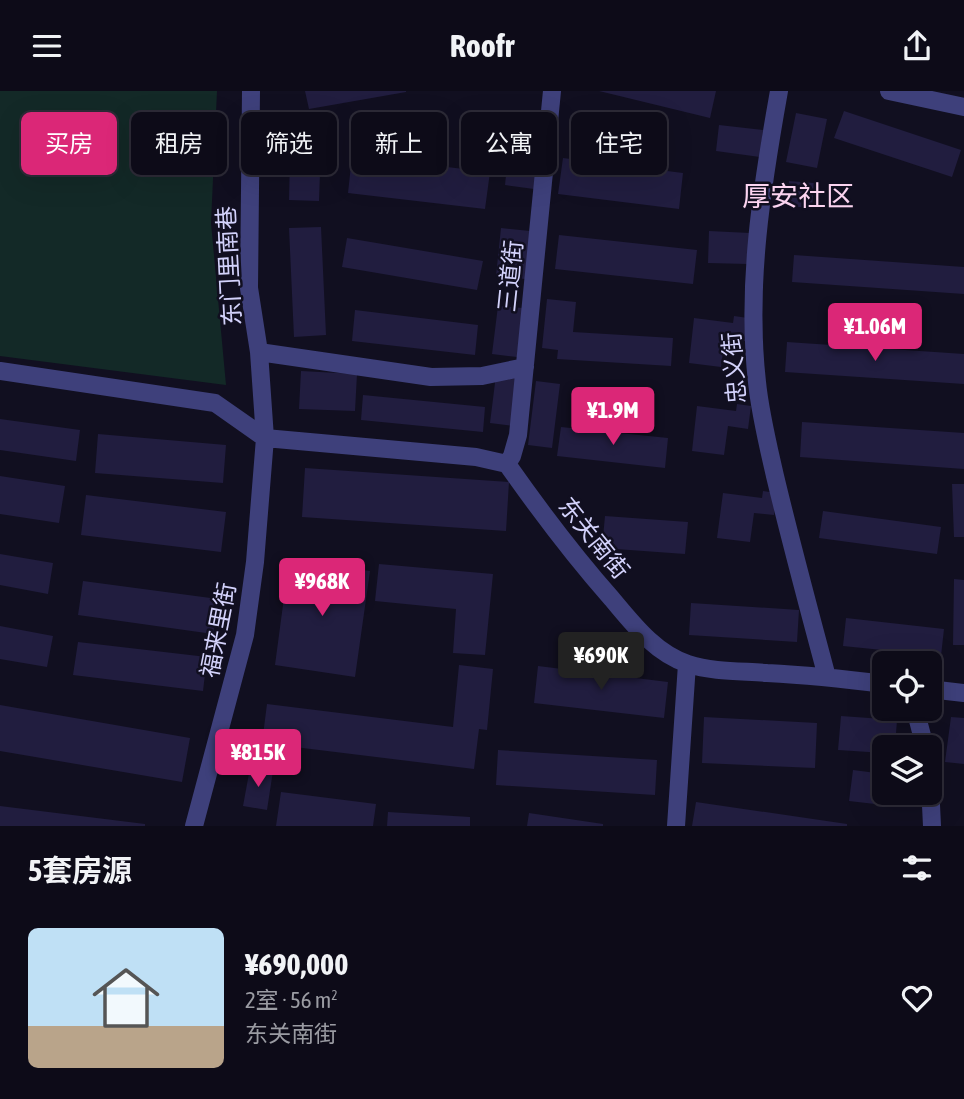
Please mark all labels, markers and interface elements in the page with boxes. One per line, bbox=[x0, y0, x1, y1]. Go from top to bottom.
icon: menu bbox=[28, 27, 66, 65]
text: Roofr bbox=[450, 27, 514, 64]
icon: share bbox=[898, 27, 936, 65]
chip: 买房 bbox=[21, 112, 117, 175]
chip: 租房 bbox=[131, 112, 227, 175]
chip: 筛选 bbox=[241, 112, 337, 175]
chip: 新上 bbox=[351, 112, 447, 175]
chip: 公寓 bbox=[461, 112, 557, 175]
chip: 住宅 bbox=[571, 112, 667, 175]
district label: 厚安社区 bbox=[742, 180, 854, 212]
street label: 东门里南巷 bbox=[212, 205, 246, 327]
street label: 三道街 bbox=[493, 239, 527, 313]
pin: ¥1.06M bbox=[818, 303, 932, 363]
text: ¥1.06M bbox=[844, 313, 906, 339]
street label: 忠义街 bbox=[717, 331, 751, 405]
pin: ¥1.9M bbox=[564, 387, 662, 447]
text: ¥1.9M bbox=[587, 397, 639, 423]
street label: 东关南街 bbox=[553, 492, 635, 584]
pin: ¥968K bbox=[273, 559, 371, 618]
text: ¥968K bbox=[295, 568, 349, 594]
street label: 福来里街 bbox=[196, 580, 240, 680]
pin: ¥690K bbox=[552, 633, 650, 692]
text: ¥690K bbox=[574, 642, 628, 668]
map controls bbox=[872, 651, 942, 805]
button: locate bbox=[872, 651, 942, 721]
pin: ¥815K bbox=[209, 729, 307, 789]
button: layers bbox=[872, 735, 942, 805]
text: ¥815K bbox=[231, 739, 285, 765]
icon: filters bbox=[898, 849, 936, 887]
text: 5套房源 bbox=[28, 853, 132, 887]
text: ¥690,000 bbox=[245, 947, 348, 981]
icon: home bbox=[84, 956, 168, 1040]
icon: heart bbox=[898, 979, 936, 1017]
text: 2室 · 56 m² bbox=[245, 987, 338, 1013]
text: 东关南街 bbox=[245, 1021, 337, 1047]

